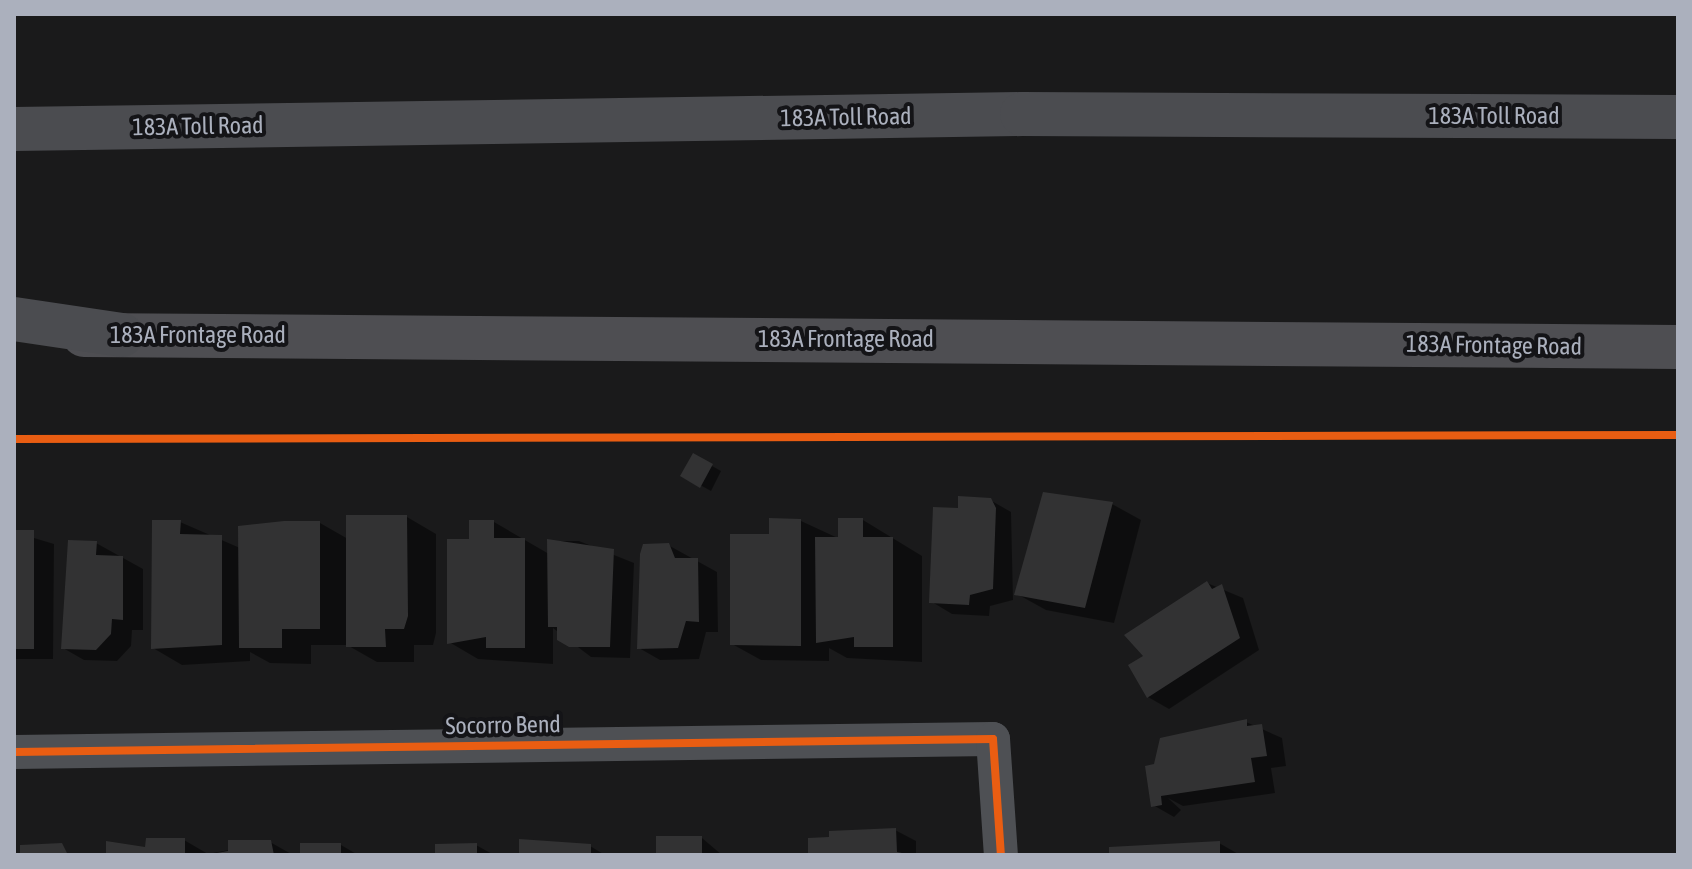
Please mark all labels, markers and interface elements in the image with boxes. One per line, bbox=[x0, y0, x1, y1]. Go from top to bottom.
street label: 183A Toll Road bbox=[780, 101, 912, 133]
street label: 183A Toll Road bbox=[1428, 102, 1560, 130]
street label: 183A Toll Road bbox=[132, 110, 264, 142]
street label: 183A Frontage Road bbox=[110, 321, 286, 349]
street label: 183A Frontage Road bbox=[758, 325, 934, 353]
street label: 183A Frontage Road bbox=[1406, 329, 1582, 361]
street label: Socorro Bend bbox=[445, 710, 561, 740]

